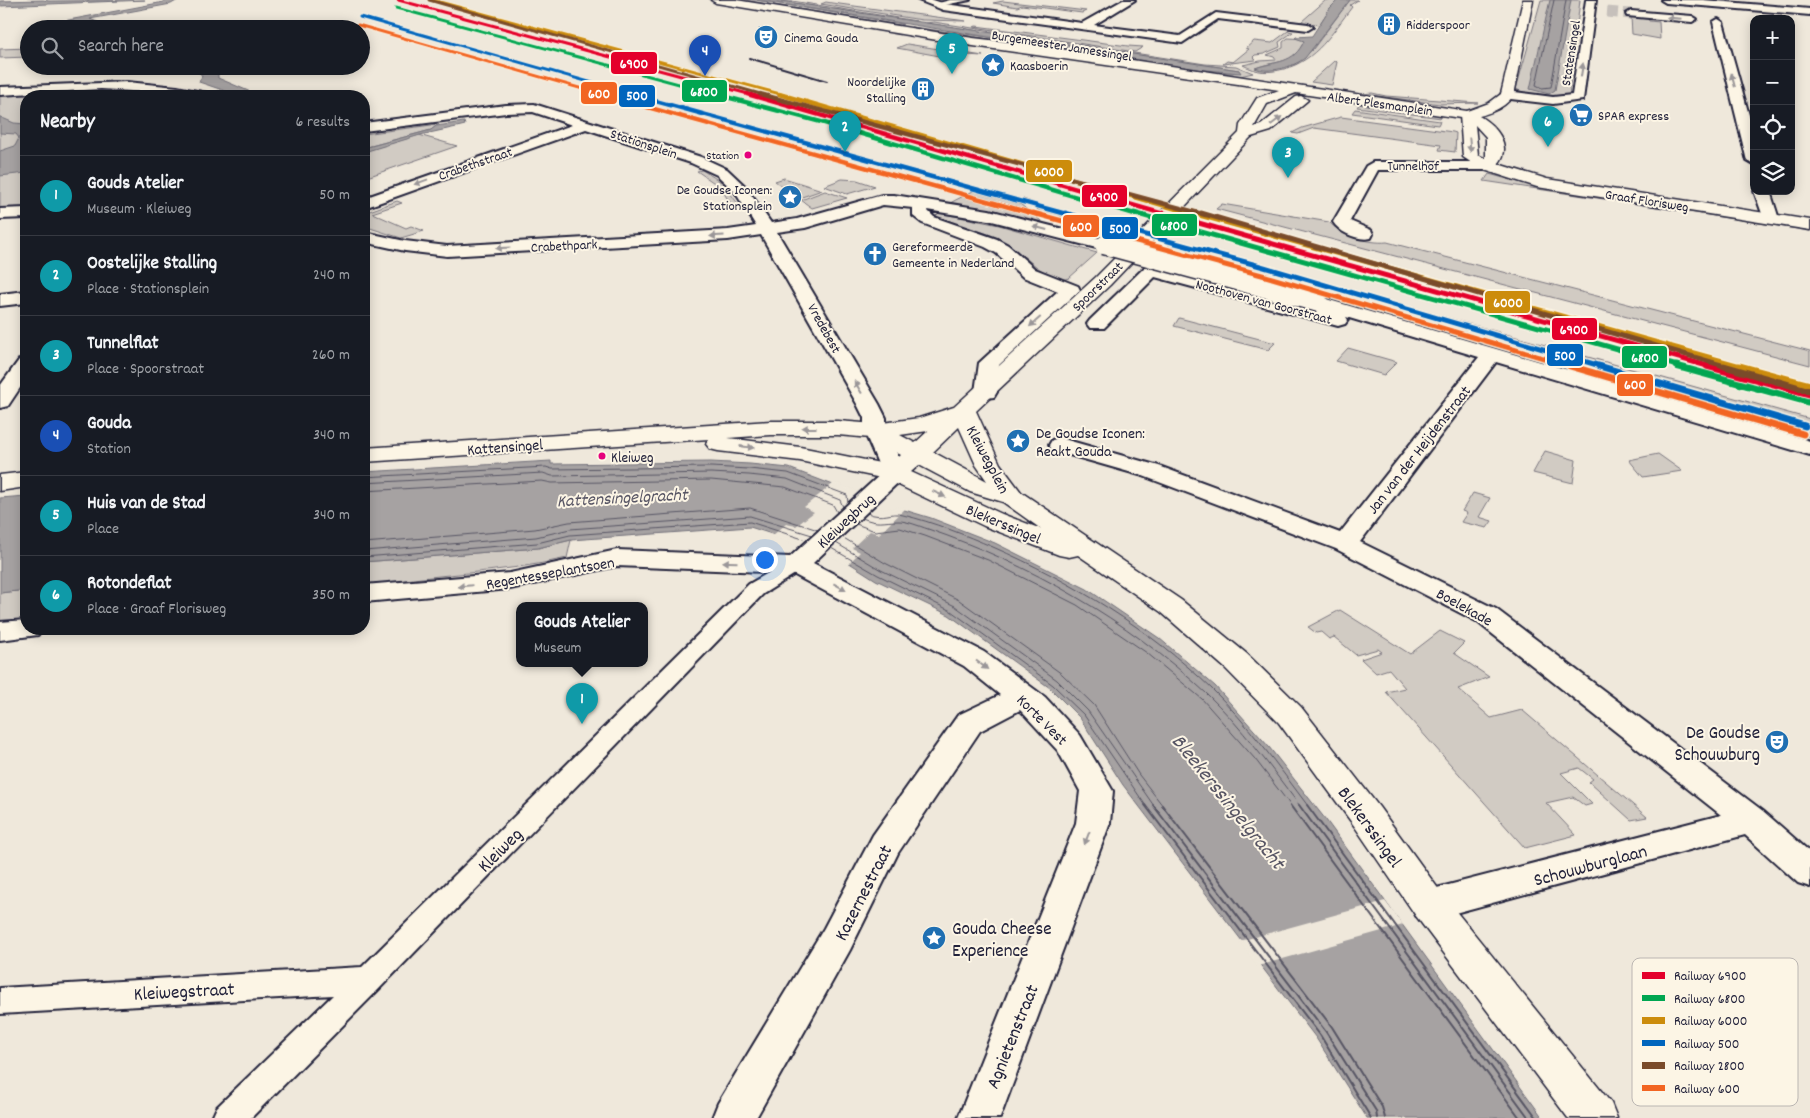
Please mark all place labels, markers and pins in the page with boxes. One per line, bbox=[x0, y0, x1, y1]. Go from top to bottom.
building icon: Ridderspoor bbox=[1376, 11, 1402, 37]
place label: Ridderspoor bbox=[1406, 16, 1471, 36]
theatre icon: Cinema Gouda bbox=[753, 24, 779, 50]
place label: Cinema Gouda bbox=[784, 29, 858, 49]
pin: 5 bbox=[936, 33, 968, 74]
pin: 4 bbox=[689, 35, 721, 76]
place icon: Kaasboerin bbox=[980, 52, 1006, 78]
place label: Kaasboerin bbox=[1010, 57, 1068, 77]
place label: Noordelijke Stalling bbox=[847, 73, 906, 109]
building icon: Noordelijke Stalling bbox=[910, 76, 936, 102]
supermarket icon: SPAR express bbox=[1568, 102, 1594, 128]
pin: 6 bbox=[1532, 106, 1564, 147]
place label: SPAR express bbox=[1598, 107, 1669, 127]
pin: 2 bbox=[829, 111, 861, 152]
pin: 3 bbox=[1272, 137, 1304, 178]
place label: Station bbox=[706, 148, 739, 165]
marker: Station bbox=[743, 150, 753, 160]
place label: De Goudse Iconen: Stationsplein bbox=[677, 181, 772, 217]
place icon: De Goudse Iconen: Stationsplein bbox=[777, 184, 803, 210]
place label: Gereformeerde Gemeente in Nederland bbox=[892, 238, 1014, 274]
church icon: Gereformeerde Gemeente in Nederland bbox=[862, 241, 888, 267]
place label: De Goudse Iconen: Reakt Gouda bbox=[1036, 423, 1145, 464]
place icon: De Goudse Iconen: Reakt Gouda bbox=[1005, 428, 1031, 454]
place label: Kleiweg bbox=[611, 448, 654, 470]
marker: Kleiweg bbox=[597, 451, 607, 461]
pin: 1 bbox=[566, 683, 598, 724]
place label: De Goudse Schouwburg bbox=[1675, 721, 1760, 770]
theatre icon: De Goudse Schouwburg bbox=[1764, 729, 1790, 755]
place label: Gouda Cheese Experience bbox=[952, 917, 1052, 966]
place icon: Gouda Cheese Experience bbox=[921, 925, 947, 951]

